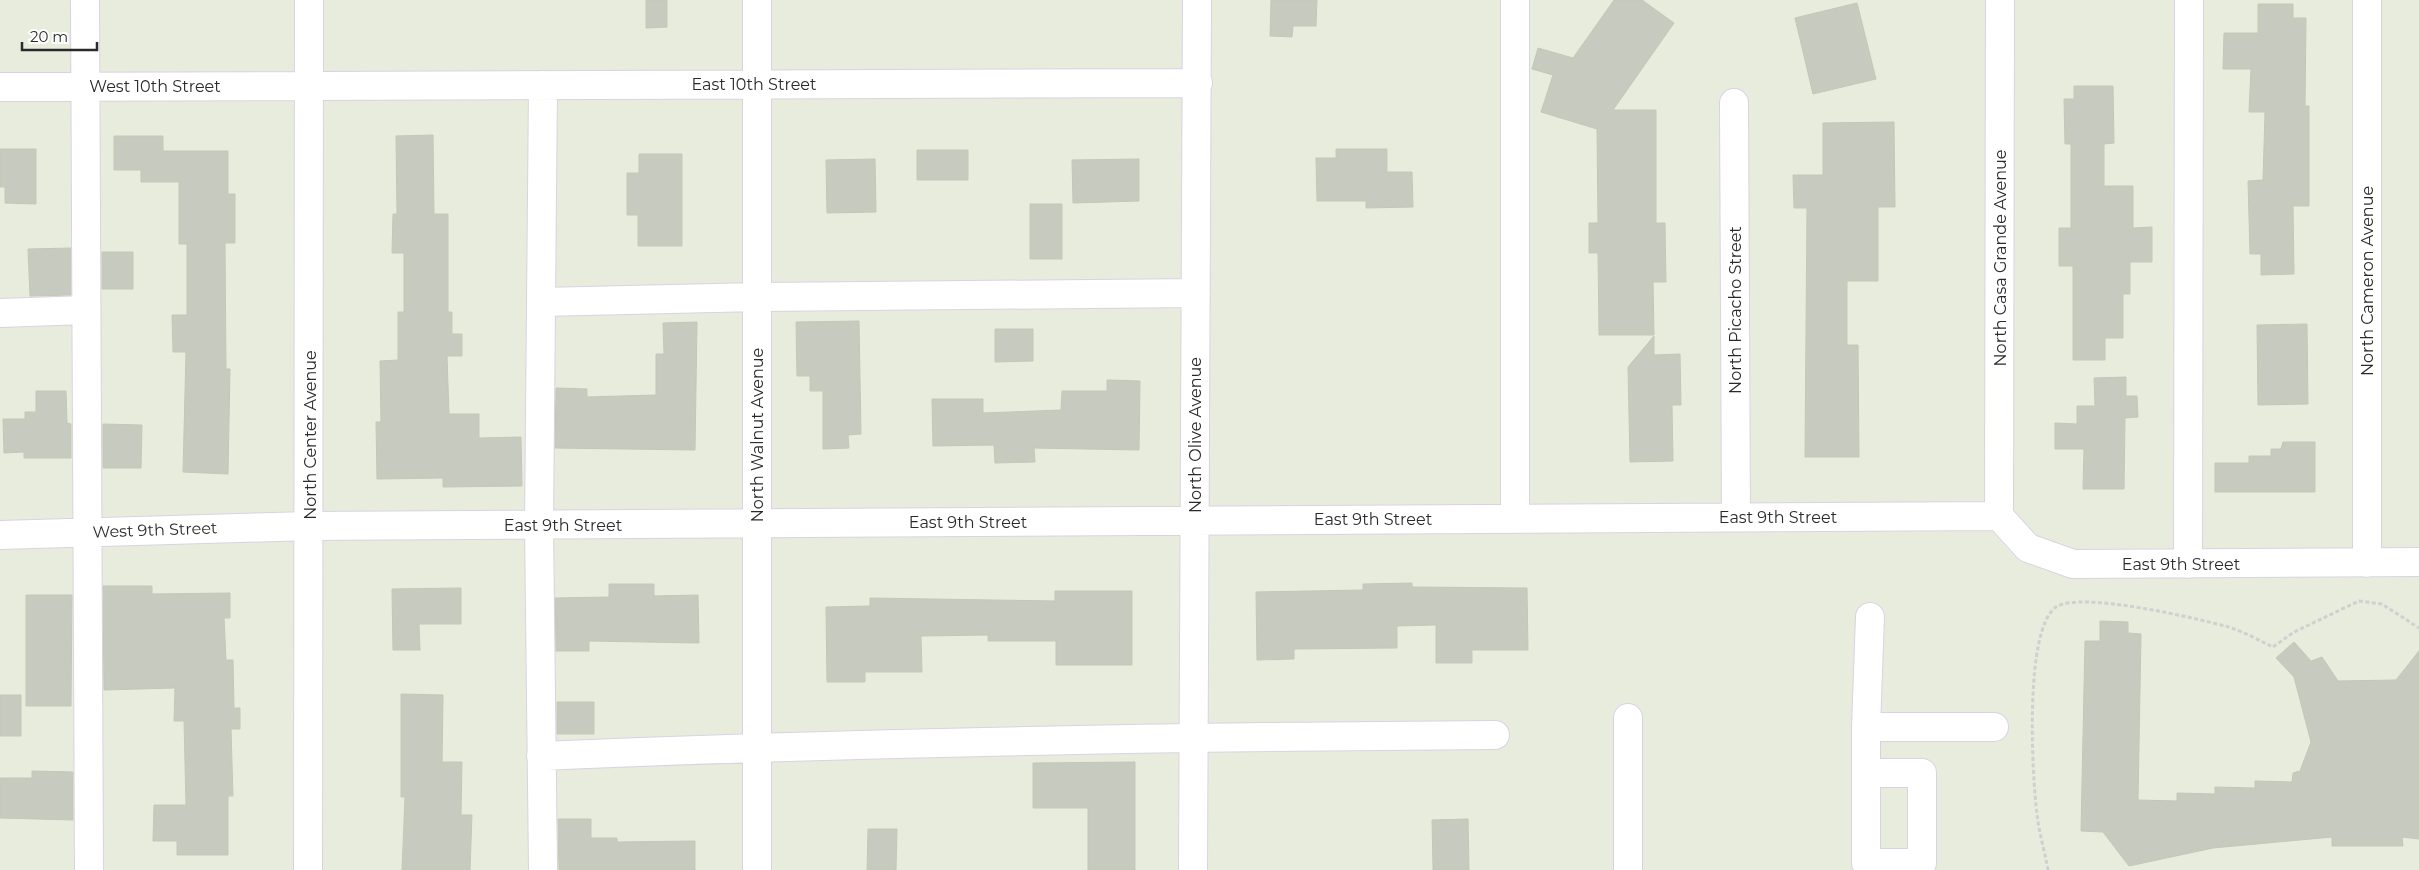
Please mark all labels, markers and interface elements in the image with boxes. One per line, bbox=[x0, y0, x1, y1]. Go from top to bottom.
scale bar bbox=[22, 20, 98, 52]
text: 20 m bbox=[30, 27, 68, 46]
street label: East 10th Street bbox=[692, 75, 817, 94]
street label: West 10th Street bbox=[89, 77, 221, 96]
street label: North Casa Grande Avenue bbox=[1991, 150, 2010, 366]
street label: North Cameron Avenue bbox=[2358, 186, 2377, 376]
street label: North Picacho Street bbox=[1726, 226, 1745, 394]
street label: North Walnut Avenue bbox=[748, 348, 767, 522]
street label: North Center Avenue bbox=[301, 350, 320, 520]
street label: North Olive Avenue bbox=[1186, 357, 1205, 513]
street label: East 9th Street bbox=[1719, 508, 1838, 527]
street label: East 9th Street bbox=[1314, 510, 1433, 529]
street label: East 9th Street bbox=[909, 513, 1028, 532]
street label: East 9th Street bbox=[504, 516, 623, 535]
street label: West 9th Street bbox=[92, 518, 218, 542]
street label: East 9th Street bbox=[2122, 555, 2241, 574]

